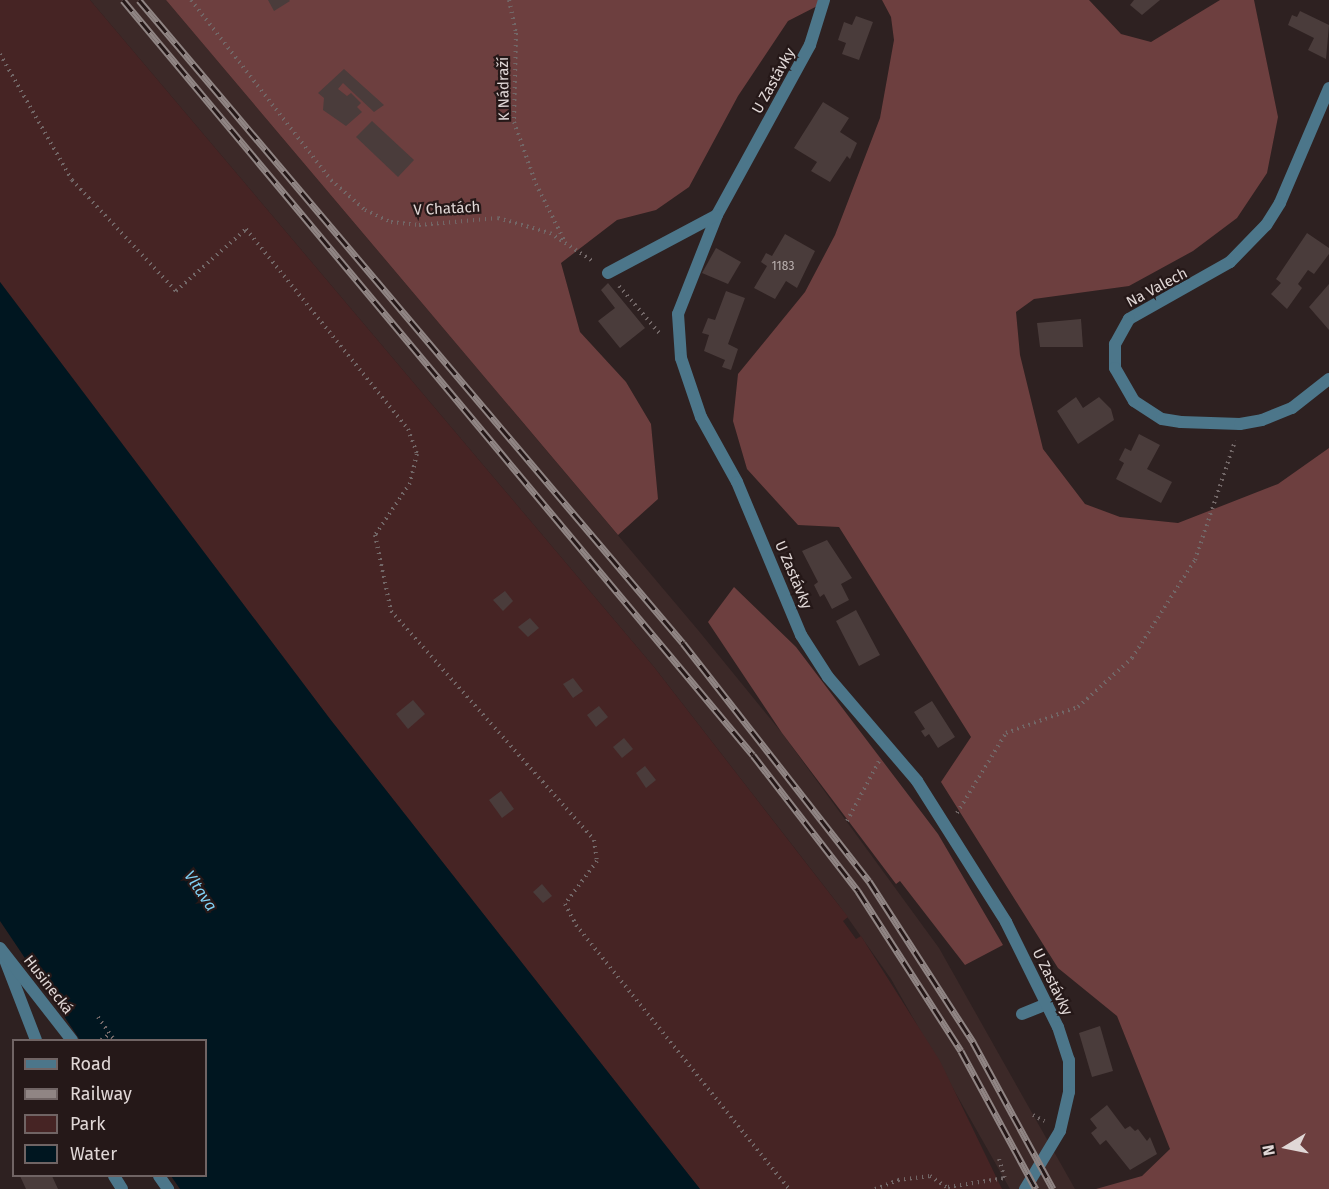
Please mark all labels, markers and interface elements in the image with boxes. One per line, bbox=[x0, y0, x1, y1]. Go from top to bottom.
street label: U Zastávky bbox=[749, 45, 799, 117]
street label: K Nádraží bbox=[494, 57, 514, 121]
street label: V Chatách bbox=[413, 198, 481, 220]
house number: 1183 bbox=[772, 260, 794, 274]
street label: Na Valech bbox=[1123, 264, 1191, 312]
street label: U Zastávky bbox=[771, 538, 815, 612]
water label: Vltava bbox=[180, 867, 220, 915]
street label: U Zastávky bbox=[1028, 946, 1076, 1018]
street label: Husinecká bbox=[19, 952, 77, 1018]
legend bbox=[12, 1039, 207, 1177]
text: Road bbox=[70, 1053, 112, 1075]
text: Railway bbox=[70, 1083, 132, 1105]
text: Park bbox=[70, 1113, 105, 1135]
north arrow bbox=[1257, 1117, 1317, 1177]
text: Water bbox=[70, 1143, 117, 1165]
text: N bbox=[1259, 1143, 1279, 1157]

